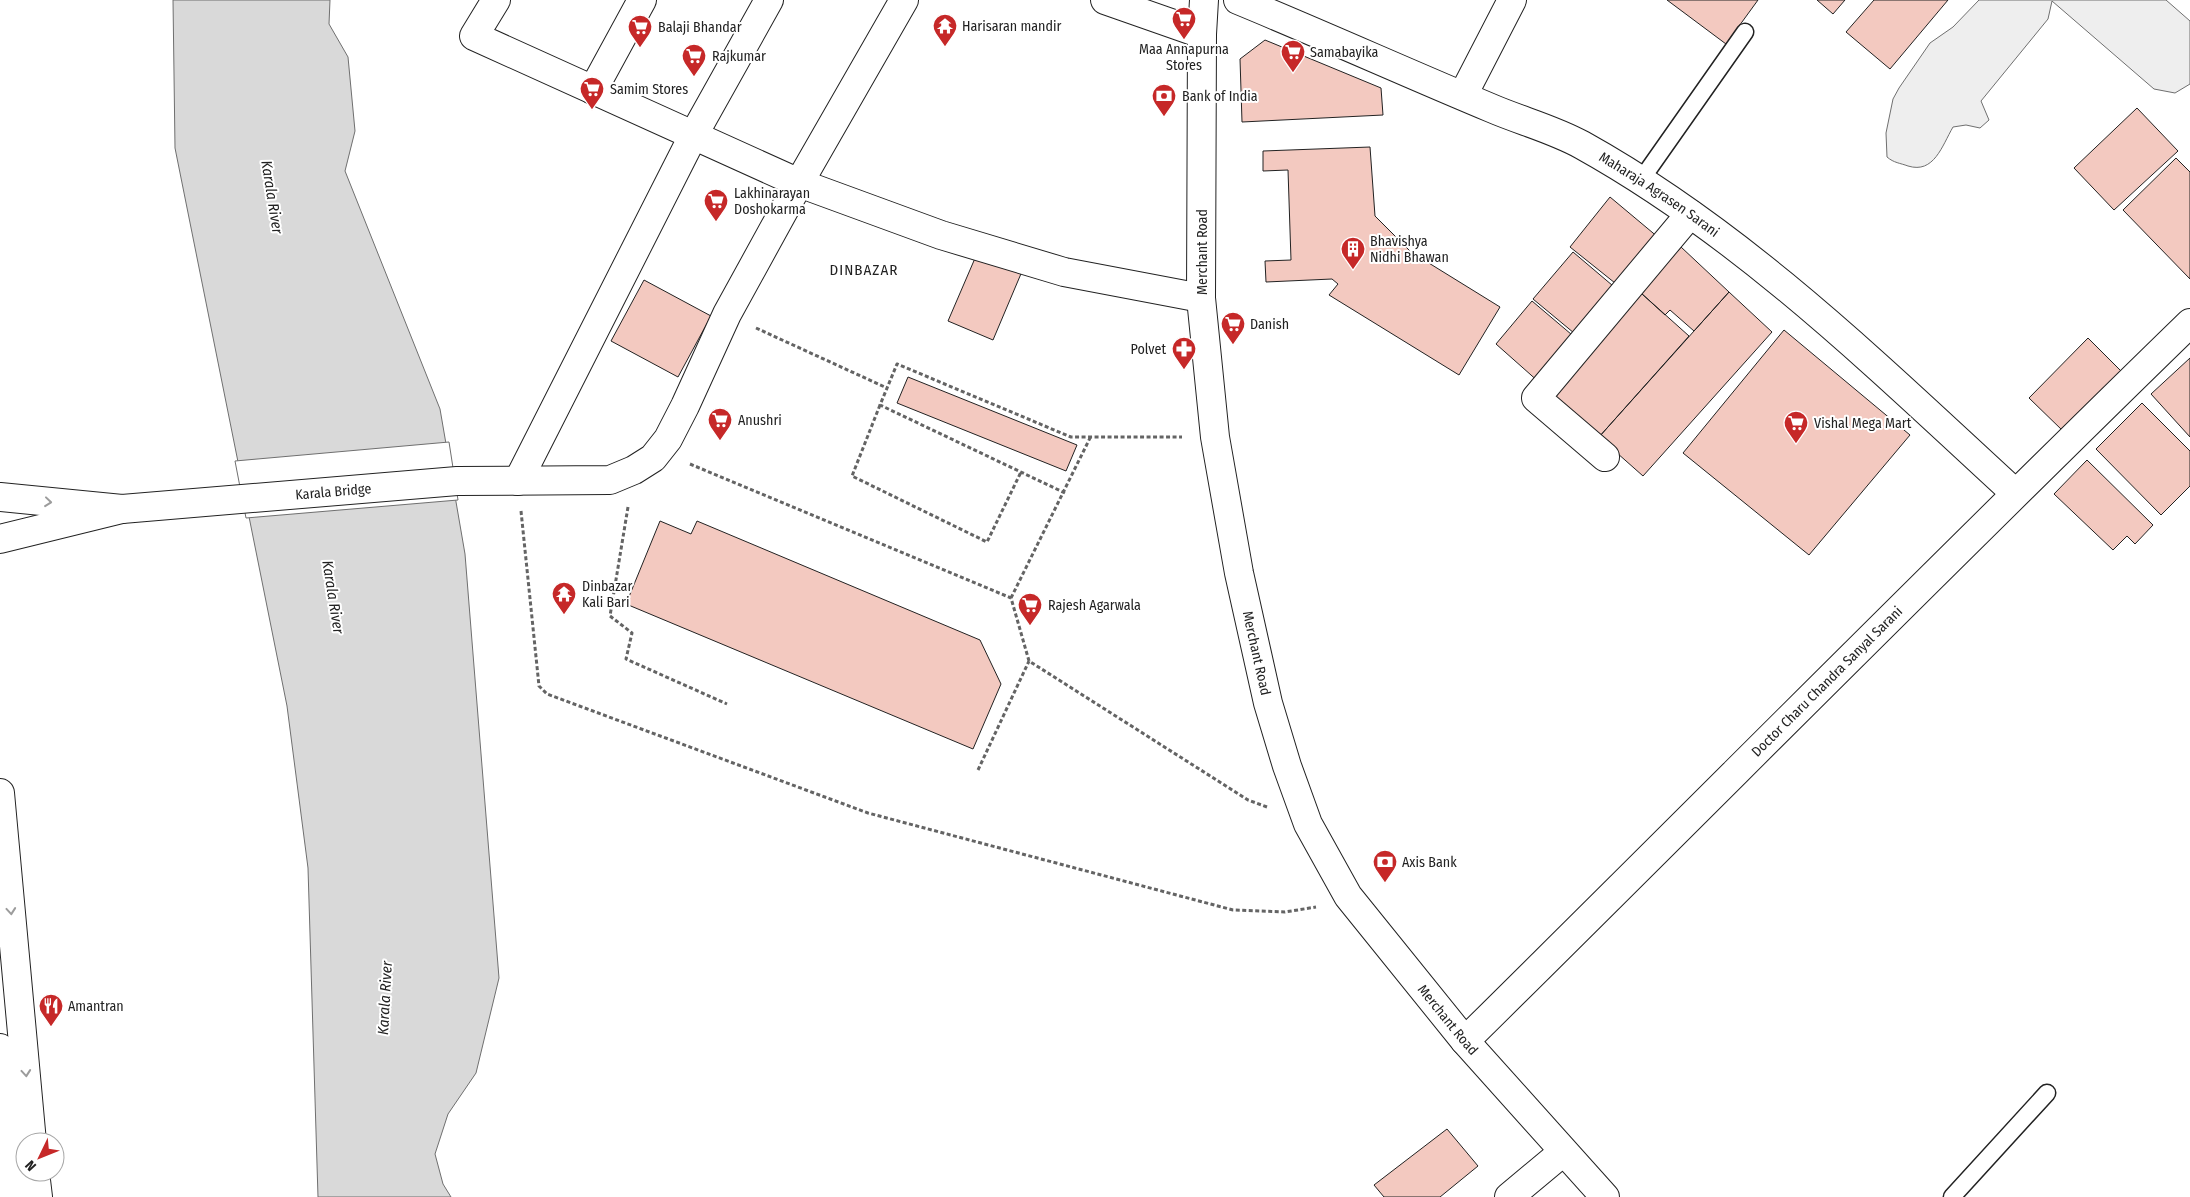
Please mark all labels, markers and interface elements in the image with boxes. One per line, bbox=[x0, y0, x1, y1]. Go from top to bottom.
supermarket icon: Maa Annapurna Stores bbox=[1171, 6, 1197, 40]
temple icon: Harisaran mandir bbox=[932, 13, 958, 47]
supermarket icon: Balaji Bhandar bbox=[627, 14, 653, 48]
place label: Harisaran mandir bbox=[962, 18, 1062, 35]
place label: Balaji Bhandar bbox=[658, 19, 742, 36]
supermarket icon: Samabayika bbox=[1280, 39, 1306, 73]
place label: Maa Annapurna Stores bbox=[1139, 41, 1229, 74]
supermarket icon: Rajkumar bbox=[681, 43, 707, 77]
place label: Samabayika bbox=[1310, 44, 1378, 61]
place label: Rajkumar bbox=[712, 48, 766, 65]
supermarket icon: Samim Stores bbox=[579, 76, 605, 110]
place label: Samim Stores bbox=[610, 81, 688, 98]
bank icon: Bank of India bbox=[1151, 83, 1177, 117]
place label: Bank of India bbox=[1182, 88, 1258, 105]
street label: Maharaja Agrasen Sarani bbox=[1596, 148, 1723, 240]
water label: Karala River bbox=[257, 159, 287, 236]
place label: Lakhinarayan Doshokarma bbox=[734, 185, 810, 218]
supermarket icon: Lakhinarayan Doshokarma bbox=[703, 188, 729, 222]
street label: Merchant Road bbox=[1194, 209, 1211, 295]
place label: Bhavishya Nidhi Bhawan bbox=[1370, 233, 1449, 266]
building icon: Bhavishya Nidhi Bhawan bbox=[1340, 236, 1366, 270]
district label: DINBAZAR bbox=[830, 261, 898, 279]
supermarket icon: Danish bbox=[1220, 311, 1246, 345]
place label: Danish bbox=[1250, 316, 1289, 333]
pharmacy icon: Polvet bbox=[1171, 336, 1197, 370]
place label: Polvet bbox=[1131, 341, 1166, 358]
supermarket icon: Anushri bbox=[707, 407, 733, 441]
supermarket icon: Vishal Mega Mart bbox=[1783, 410, 1809, 444]
place label: Anushri bbox=[738, 412, 782, 429]
place label: Vishal Mega Mart bbox=[1814, 415, 1912, 432]
street label: Karala Bridge bbox=[295, 480, 372, 503]
one-way arrow bbox=[45, 496, 53, 507]
water label: Karala River bbox=[318, 559, 348, 636]
place label: Dinbazar Kali Bari bbox=[582, 578, 632, 611]
temple icon: Dinbazar Kali Bari bbox=[551, 581, 577, 615]
supermarket icon: Rajesh Agarwala bbox=[1017, 592, 1043, 626]
place label: Rajesh Agarwala bbox=[1048, 597, 1141, 614]
street label: Doctor Charu Chandra Sanyal Sarani bbox=[1748, 603, 1906, 760]
street label: Merchant Road bbox=[1239, 609, 1275, 697]
bank icon: Axis Bank bbox=[1372, 849, 1398, 883]
place label: Axis Bank bbox=[1402, 854, 1457, 871]
one-way arrow bbox=[5, 907, 16, 915]
water label: Karala River bbox=[374, 960, 396, 1035]
street label: Merchant Road bbox=[1414, 981, 1482, 1058]
restaurant icon: Amantran bbox=[38, 993, 64, 1027]
place label: Amantran bbox=[68, 998, 124, 1015]
one-way arrow bbox=[20, 1069, 31, 1077]
north arrow bbox=[15, 1132, 65, 1182]
text: N bbox=[22, 1157, 40, 1174]

